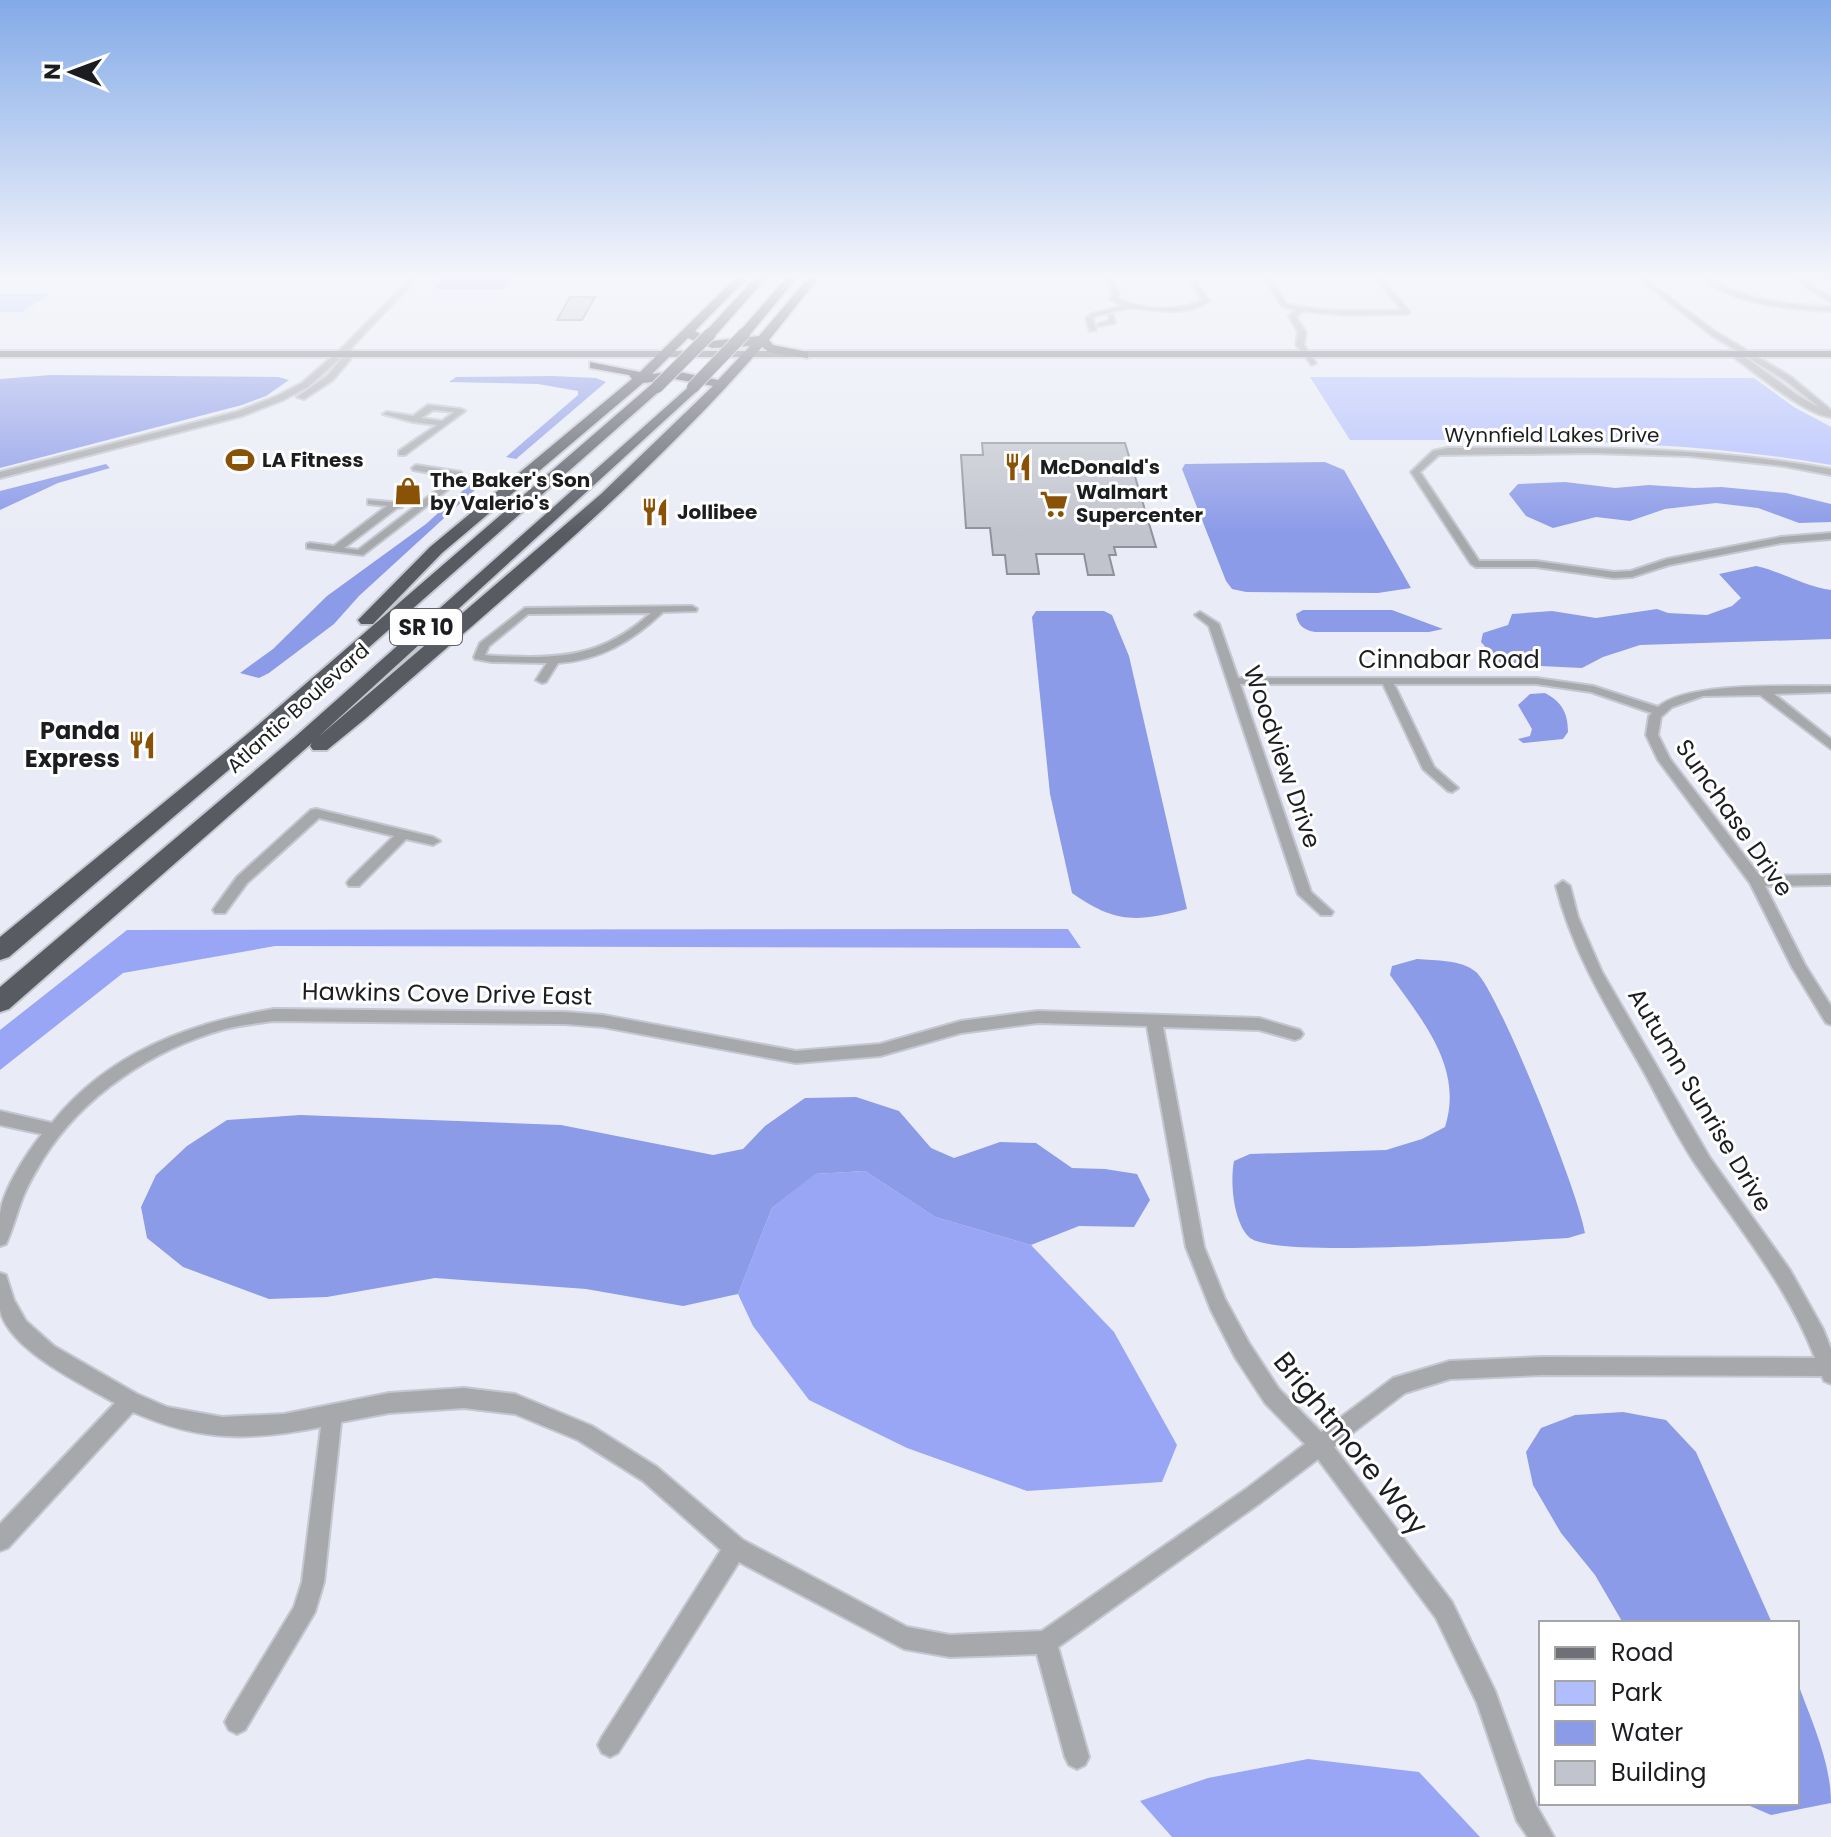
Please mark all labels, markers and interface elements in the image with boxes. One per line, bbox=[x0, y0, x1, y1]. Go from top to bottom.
north arrow bbox=[32, 32, 112, 112]
text: N bbox=[37, 63, 68, 80]
street label: Wynnfield Lakes Drive bbox=[1445, 421, 1659, 449]
sports icon: LA Fitness bbox=[225, 445, 255, 475]
place label: LA Fitness bbox=[262, 446, 364, 474]
restaurant icon: McDonald's bbox=[1003, 452, 1033, 482]
place label: McDonald's bbox=[1040, 453, 1160, 481]
place label: The Baker's Son by Valerio's bbox=[430, 466, 590, 517]
shop icon: The Baker's Son by Valerio's bbox=[393, 476, 423, 506]
place label: Walmart Supercenter bbox=[1076, 478, 1204, 529]
supermarket icon: Walmart Supercenter bbox=[1039, 489, 1069, 519]
restaurant icon: Jollibee bbox=[640, 497, 670, 527]
place label: Jollibee bbox=[677, 498, 757, 526]
road number: SR 10 bbox=[390, 609, 462, 645]
street label: Atlantic Boulevard bbox=[221, 637, 375, 779]
street label: Cinnabar Road bbox=[1358, 643, 1540, 676]
street label: Woodview Drive bbox=[1236, 661, 1329, 852]
place label: Panda Express bbox=[25, 714, 120, 775]
restaurant icon: Panda Express bbox=[127, 730, 157, 760]
street label: Sunchase Drive bbox=[1668, 732, 1801, 903]
street label: Hawkins Cove Drive East bbox=[302, 974, 592, 1013]
street label: Autumn Sunrise Drive bbox=[1620, 982, 1780, 1218]
street label: Brightmore Way bbox=[1264, 1343, 1437, 1543]
legend bbox=[1539, 1621, 1799, 1805]
text: Road bbox=[1611, 1636, 1673, 1669]
text: Park bbox=[1611, 1676, 1663, 1709]
text: Water bbox=[1611, 1716, 1683, 1749]
text: Building bbox=[1611, 1756, 1707, 1789]

